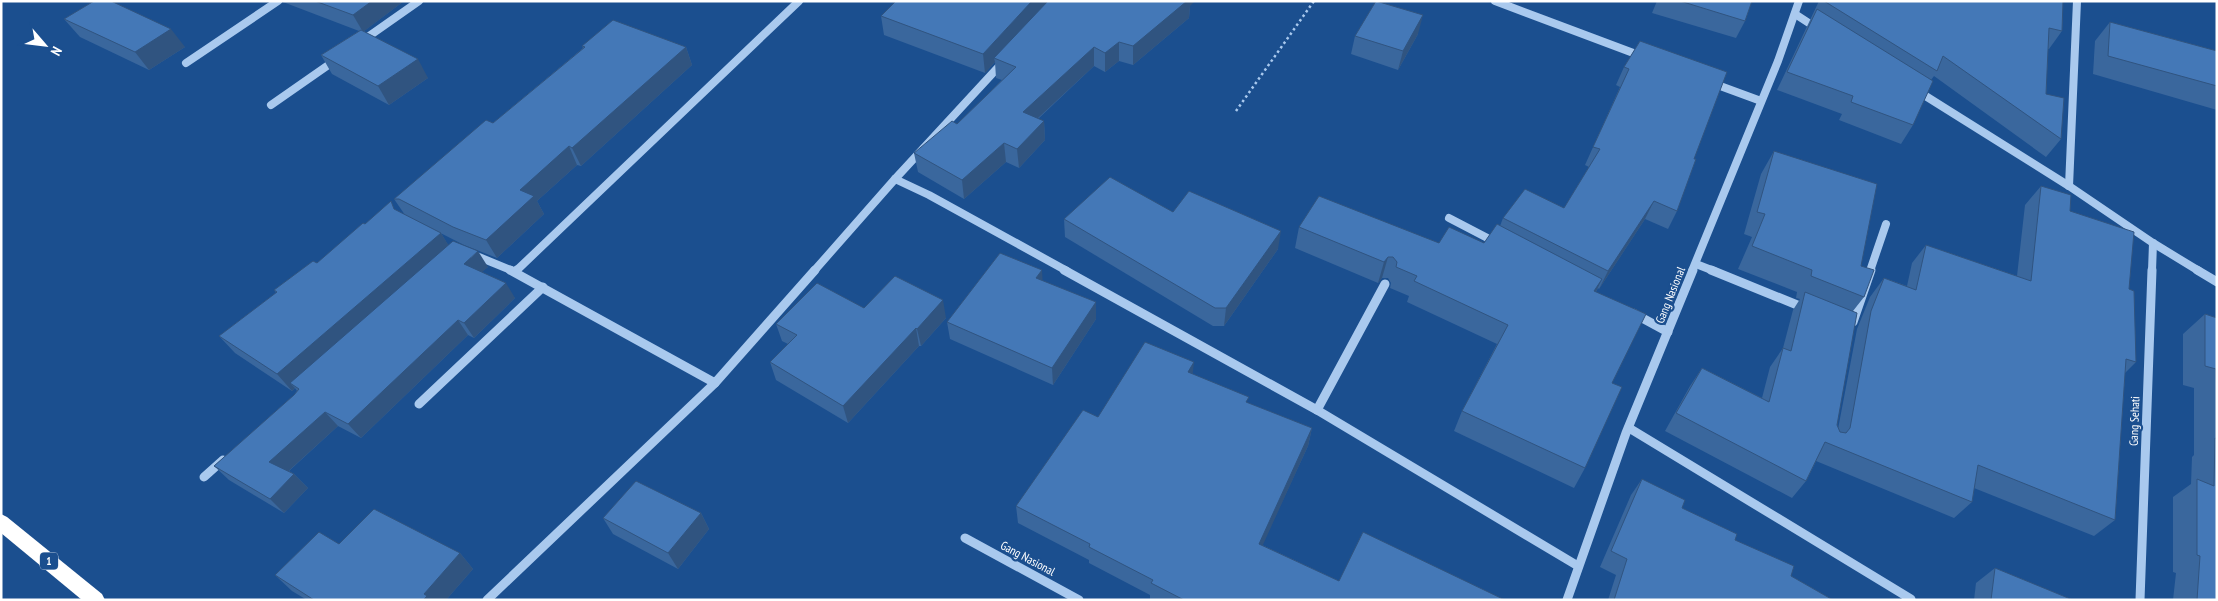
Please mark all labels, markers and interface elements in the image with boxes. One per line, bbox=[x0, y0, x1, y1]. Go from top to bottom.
north arrow bbox=[20, 20, 70, 70]
text: N bbox=[47, 44, 66, 59]
street label: Gang Nasional bbox=[1652, 264, 1688, 325]
street label: Gang Sehati bbox=[2126, 396, 2142, 446]
street label: Gang Nasional bbox=[998, 537, 1058, 579]
road number: 1 bbox=[40, 552, 58, 570]

